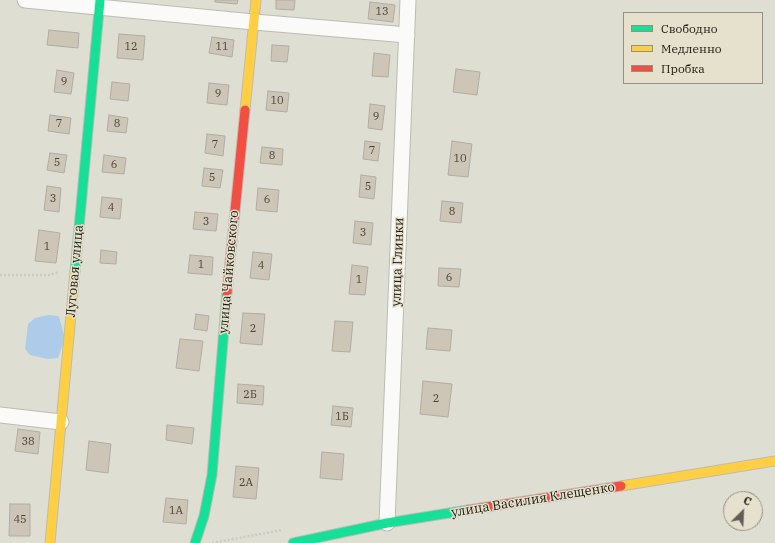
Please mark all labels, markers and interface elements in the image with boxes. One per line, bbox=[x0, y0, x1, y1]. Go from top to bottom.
house number: 13 bbox=[375, 5, 389, 19]
legend bbox=[623, 12, 763, 84]
text: Свободно bbox=[661, 21, 718, 36]
house number: 12 bbox=[124, 40, 138, 54]
house number: 11 bbox=[215, 40, 229, 54]
text: Медленно bbox=[661, 41, 722, 56]
text: Пробка bbox=[661, 61, 705, 76]
house number: 9 bbox=[61, 75, 67, 89]
house number: 9 bbox=[215, 87, 221, 101]
house number: 10 bbox=[270, 94, 284, 108]
house number: 9 bbox=[373, 110, 379, 124]
house number: 7 bbox=[56, 117, 62, 131]
house number: 8 bbox=[114, 117, 120, 131]
house number: 7 bbox=[212, 138, 218, 152]
house number: 7 bbox=[369, 144, 375, 158]
house number: 8 bbox=[269, 149, 275, 163]
house number: 10 bbox=[453, 152, 467, 166]
house number: 5 bbox=[54, 156, 60, 170]
house number: 6 bbox=[111, 158, 117, 172]
house number: 5 bbox=[209, 171, 215, 185]
house number: 5 bbox=[365, 180, 371, 194]
house number: 3 bbox=[50, 192, 56, 206]
house number: 6 bbox=[264, 193, 270, 207]
house number: 4 bbox=[108, 201, 114, 215]
house number: 8 bbox=[449, 205, 455, 219]
street label: улица Чайковского bbox=[216, 210, 242, 334]
house number: 3 bbox=[203, 215, 209, 229]
street label: улица Глинки bbox=[389, 217, 407, 307]
street label: Луговая улица bbox=[63, 224, 87, 318]
house number: 3 bbox=[360, 226, 366, 240]
house number: 1 bbox=[44, 240, 50, 254]
house number: 1 bbox=[198, 258, 204, 272]
house number: 4 bbox=[258, 259, 264, 273]
house number: 6 bbox=[446, 271, 452, 285]
house number: 1 bbox=[356, 273, 362, 287]
house number: 2 bbox=[250, 322, 256, 336]
house number: 2Б bbox=[243, 388, 257, 402]
house number: 2 bbox=[433, 392, 439, 406]
house number: 1Б bbox=[335, 410, 349, 424]
house number: 38 bbox=[21, 435, 35, 449]
house number: 2А bbox=[239, 476, 253, 490]
street label: улица Василия Клещенко bbox=[450, 479, 616, 521]
north arrow bbox=[723, 491, 763, 531]
text: С bbox=[741, 493, 754, 509]
house number: 1А bbox=[169, 504, 183, 518]
house number: 45 bbox=[13, 513, 27, 527]

